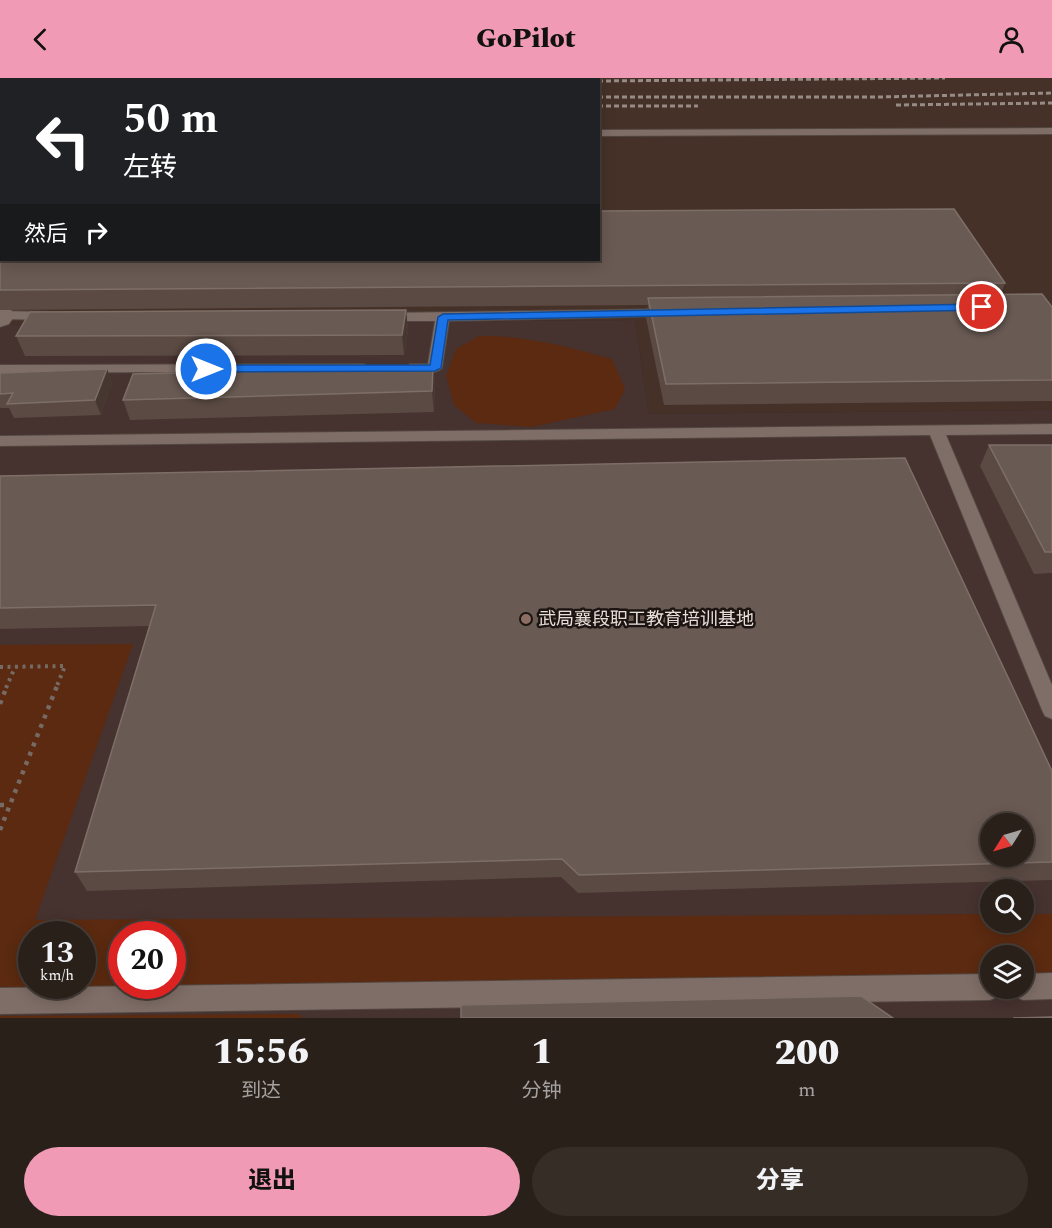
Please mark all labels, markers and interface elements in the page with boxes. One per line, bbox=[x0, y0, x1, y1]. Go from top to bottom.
text: GoPilot bbox=[476, 18, 576, 60]
icon: back bbox=[24, 23, 57, 56]
icon: person bbox=[995, 23, 1028, 56]
text: 50 m bbox=[123, 88, 218, 151]
icon: left bbox=[24, 102, 102, 180]
text: 左转 bbox=[123, 147, 177, 189]
icon: right bbox=[80, 216, 113, 249]
text: 然后 bbox=[24, 218, 68, 251]
pin bbox=[956, 281, 1007, 332]
icon: arrive bbox=[965, 290, 998, 323]
position arrow bbox=[174, 337, 238, 401]
place label: 武局襄段职工教育培训基地 bbox=[538, 606, 754, 633]
marker: 武局襄段职工教育培训基地 bbox=[519, 612, 533, 626]
north arrow bbox=[980, 813, 1034, 867]
map controls bbox=[980, 813, 1034, 999]
button: search bbox=[980, 879, 1034, 933]
speed limit sign: 20 bbox=[108, 921, 186, 999]
text: 13 bbox=[40, 930, 74, 976]
button: layers bbox=[980, 945, 1034, 999]
text: km/h bbox=[40, 964, 74, 987]
text: 15:56 bbox=[213, 1025, 309, 1080]
text: 1 bbox=[531, 1025, 553, 1080]
text: 200 bbox=[775, 1026, 839, 1081]
text: m bbox=[798, 1075, 816, 1105]
text: 到达 bbox=[241, 1076, 281, 1106]
text: 分钟 bbox=[522, 1076, 562, 1106]
button: 退出 bbox=[24, 1147, 520, 1216]
button: 分享 bbox=[532, 1147, 1028, 1216]

